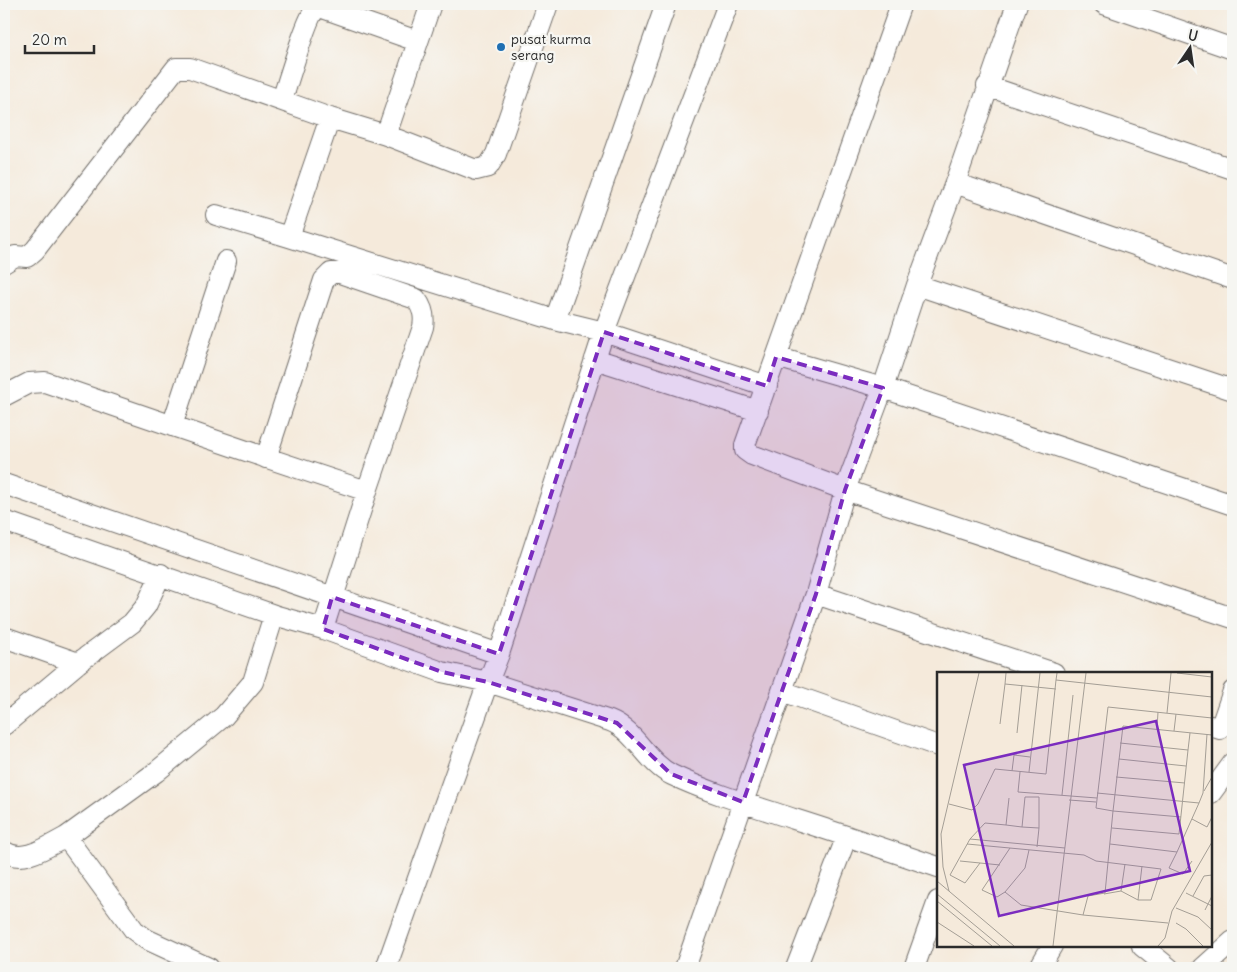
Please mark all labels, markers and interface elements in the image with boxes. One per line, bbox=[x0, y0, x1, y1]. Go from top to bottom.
scale bar bbox=[25, 22, 94, 54]
north arrow bbox=[1164, 22, 1214, 72]
text: U bbox=[1186, 25, 1200, 45]
text: 20 m bbox=[32, 30, 67, 49]
place label: pusat kurma serang bbox=[511, 30, 591, 64]
marker: pusat kurma serang bbox=[495, 41, 507, 53]
inset map bbox=[937, 672, 1212, 947]

